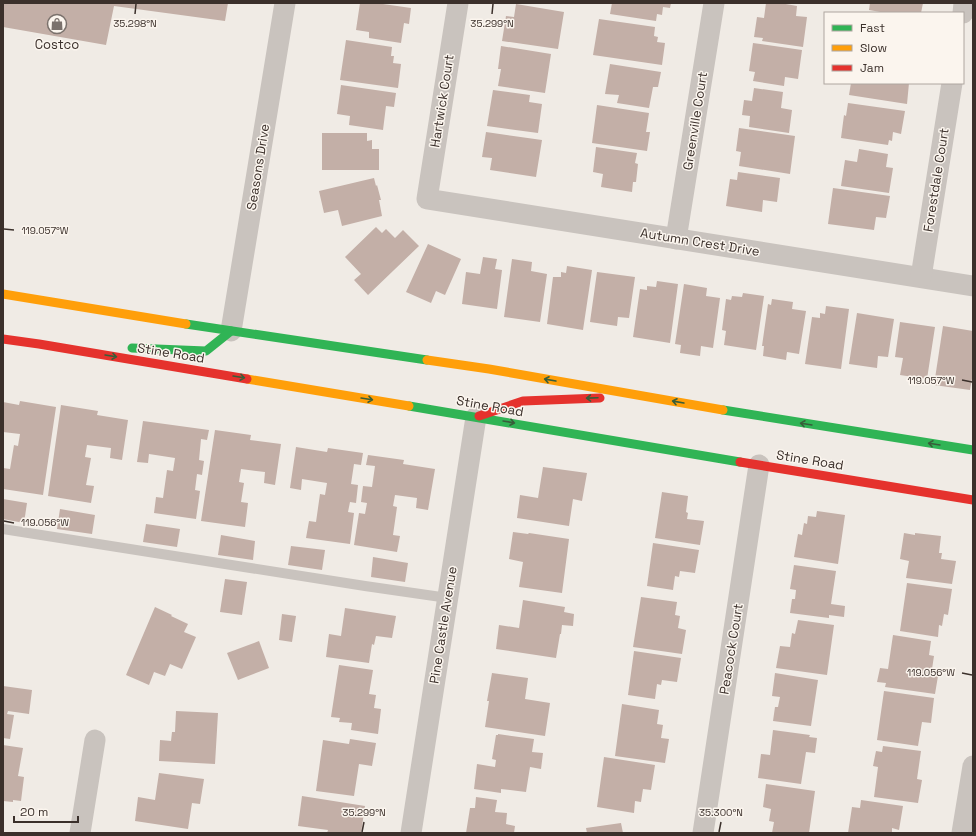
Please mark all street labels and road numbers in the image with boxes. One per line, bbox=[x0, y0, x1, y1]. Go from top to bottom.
street label: Hartwick Court bbox=[426, 53, 458, 149]
street label: Greenville Court bbox=[679, 71, 711, 171]
street label: Seasons Drive bbox=[243, 123, 273, 211]
street label: Forestdale Court bbox=[919, 127, 953, 233]
street label: Autumn Crest Drive bbox=[639, 224, 761, 260]
street label: Stine Road bbox=[136, 339, 206, 367]
street label: Stine Road bbox=[455, 392, 525, 420]
street label: Stine Road bbox=[775, 446, 845, 474]
street label: Pine Castle Avenue bbox=[425, 565, 461, 685]
street label: Peacock Court bbox=[715, 602, 747, 696]

